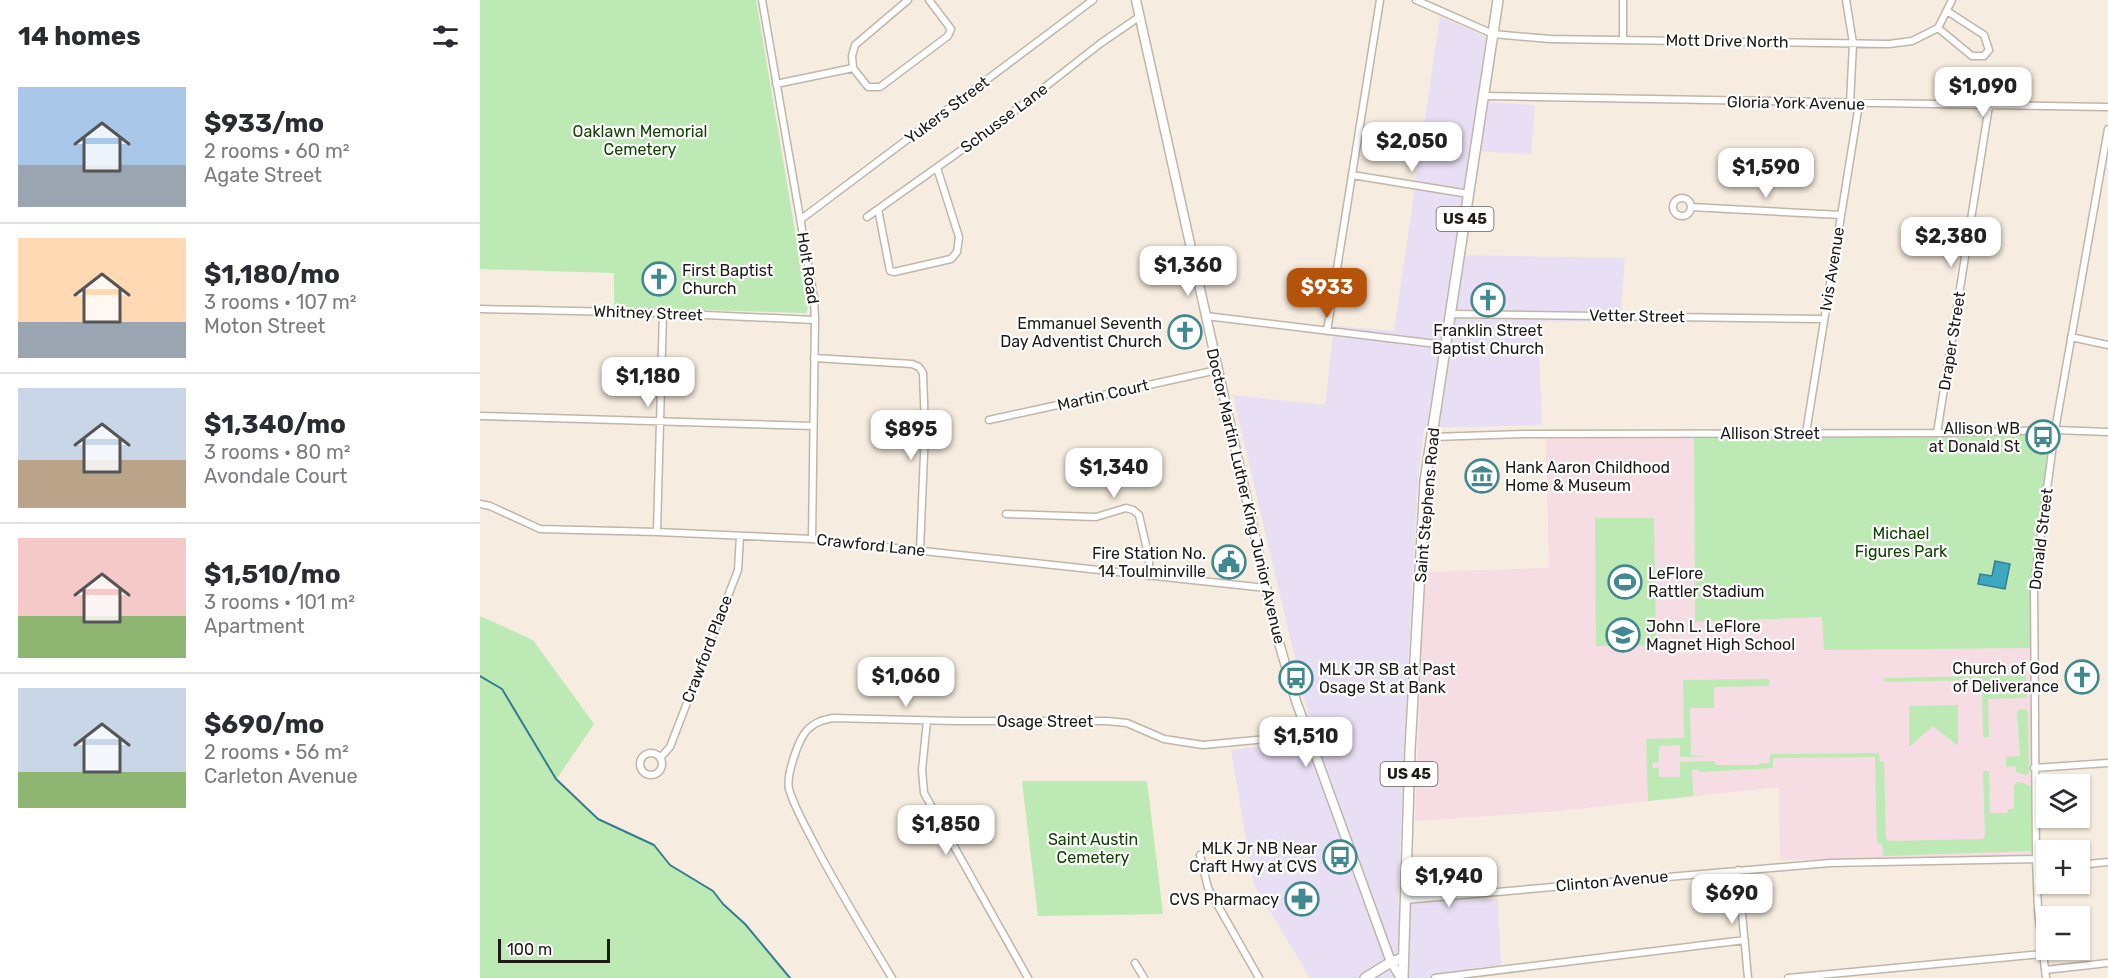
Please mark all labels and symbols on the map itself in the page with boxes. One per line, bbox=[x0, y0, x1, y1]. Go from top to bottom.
street label: Mott Drive North bbox=[1665, 30, 1789, 52]
pin: $1,090 bbox=[1934, 67, 2032, 118]
street label: Yukers Street bbox=[901, 72, 993, 148]
street label: Schusse Lane bbox=[957, 79, 1051, 157]
street label: Gloria York Avenue bbox=[1727, 92, 1865, 114]
park label: Oaklawn Memorial Cemetery bbox=[573, 122, 707, 159]
pin: $2,050 bbox=[1363, 122, 1461, 173]
pin: $1,590 bbox=[1717, 148, 1815, 199]
road number: US 45 bbox=[1436, 207, 1494, 231]
pin: $2,380 bbox=[1902, 217, 2000, 268]
street label: Ivis Avenue bbox=[1816, 226, 1848, 312]
street label: Holt Road bbox=[793, 231, 823, 305]
pin: $1,360 bbox=[1139, 246, 1237, 297]
church icon: First Baptist Church bbox=[641, 261, 677, 297]
place label: First Baptist Church bbox=[682, 261, 773, 298]
pin: $933 bbox=[1291, 268, 1363, 319]
church icon: Franklin Street Baptist Church bbox=[1470, 282, 1506, 318]
street label: Draper Street bbox=[1935, 290, 1969, 392]
street label: Whitney Street bbox=[593, 302, 703, 324]
street label: Vetter Street bbox=[1589, 306, 1685, 326]
place label: Emmanuel Seventh Day Adventist Church bbox=[1000, 314, 1162, 351]
church icon: Emmanuel Seventh Day Adventist Church bbox=[1167, 314, 1203, 350]
place label: Franklin Street Baptist Church bbox=[1432, 321, 1544, 358]
street label: Doctor Martin Luther King Junior Avenue bbox=[1203, 346, 1289, 646]
pin: $1,180 bbox=[599, 357, 697, 408]
street label: Martin Court bbox=[1055, 375, 1151, 415]
pin: $895 bbox=[875, 410, 947, 461]
place label: Allison WB at Donald St bbox=[1929, 419, 2020, 456]
bus stop icon: Allison WB at Donald St bbox=[2025, 419, 2061, 455]
street label: Allison Street bbox=[1720, 424, 1820, 443]
street label: Saint Stephens Road bbox=[1411, 427, 1443, 583]
pin: $1,340 bbox=[1065, 448, 1163, 499]
museum icon: Hank Aaron Childhood Home & Museum bbox=[1464, 458, 1500, 494]
place label: Hank Aaron Childhood Home & Museum bbox=[1505, 458, 1670, 495]
street label: Donald Street bbox=[2025, 487, 2057, 591]
park label: Michael Figures Park bbox=[1855, 524, 1948, 561]
street label: Crawford Lane bbox=[816, 530, 926, 560]
place label: Fire Station No. 14 Toulminville bbox=[1092, 544, 1206, 581]
public building icon: Fire Station No. 14 Toulminville bbox=[1211, 544, 1247, 580]
sports icon: LeFlore Rattler Stadium bbox=[1607, 564, 1643, 600]
place label: LeFlore Rattler Stadium bbox=[1648, 564, 1765, 601]
street label: Crawford Place bbox=[678, 593, 736, 705]
school or university icon: John L. LeFlore Magnet High School bbox=[1605, 617, 1641, 653]
place label: John L. LeFlore Magnet High School bbox=[1646, 617, 1795, 654]
pin: $1,060 bbox=[857, 657, 955, 708]
place label: Church of God of Deliverance bbox=[1952, 659, 2059, 696]
church icon: Church of God of Deliverance bbox=[2064, 659, 2100, 695]
bus stop icon: MLK JR SB at Past Osage St at Bank bbox=[1278, 660, 1314, 696]
place label: MLK JR SB at Past Osage St at Bank bbox=[1319, 660, 1455, 697]
street label: Osage Street bbox=[997, 712, 1093, 731]
pin: $1,510 bbox=[1257, 717, 1355, 768]
road number: US 45 bbox=[1380, 762, 1438, 786]
pin: $1,850 bbox=[897, 805, 995, 856]
park label: Saint Austin Cemetery bbox=[1048, 830, 1138, 867]
place label: MLK Jr NB Near Craft Hwy at CVS bbox=[1189, 839, 1317, 876]
bus stop icon: MLK Jr NB Near Craft Hwy at CVS bbox=[1322, 839, 1358, 875]
pin: $1,940 bbox=[1400, 857, 1498, 908]
street label: Clinton Avenue bbox=[1555, 867, 1669, 895]
pin: $690 bbox=[1696, 874, 1768, 925]
pharmacy icon: CVS Pharmacy bbox=[1284, 881, 1320, 917]
place label: CVS Pharmacy bbox=[1169, 890, 1279, 909]
scale bar bbox=[498, 936, 610, 964]

